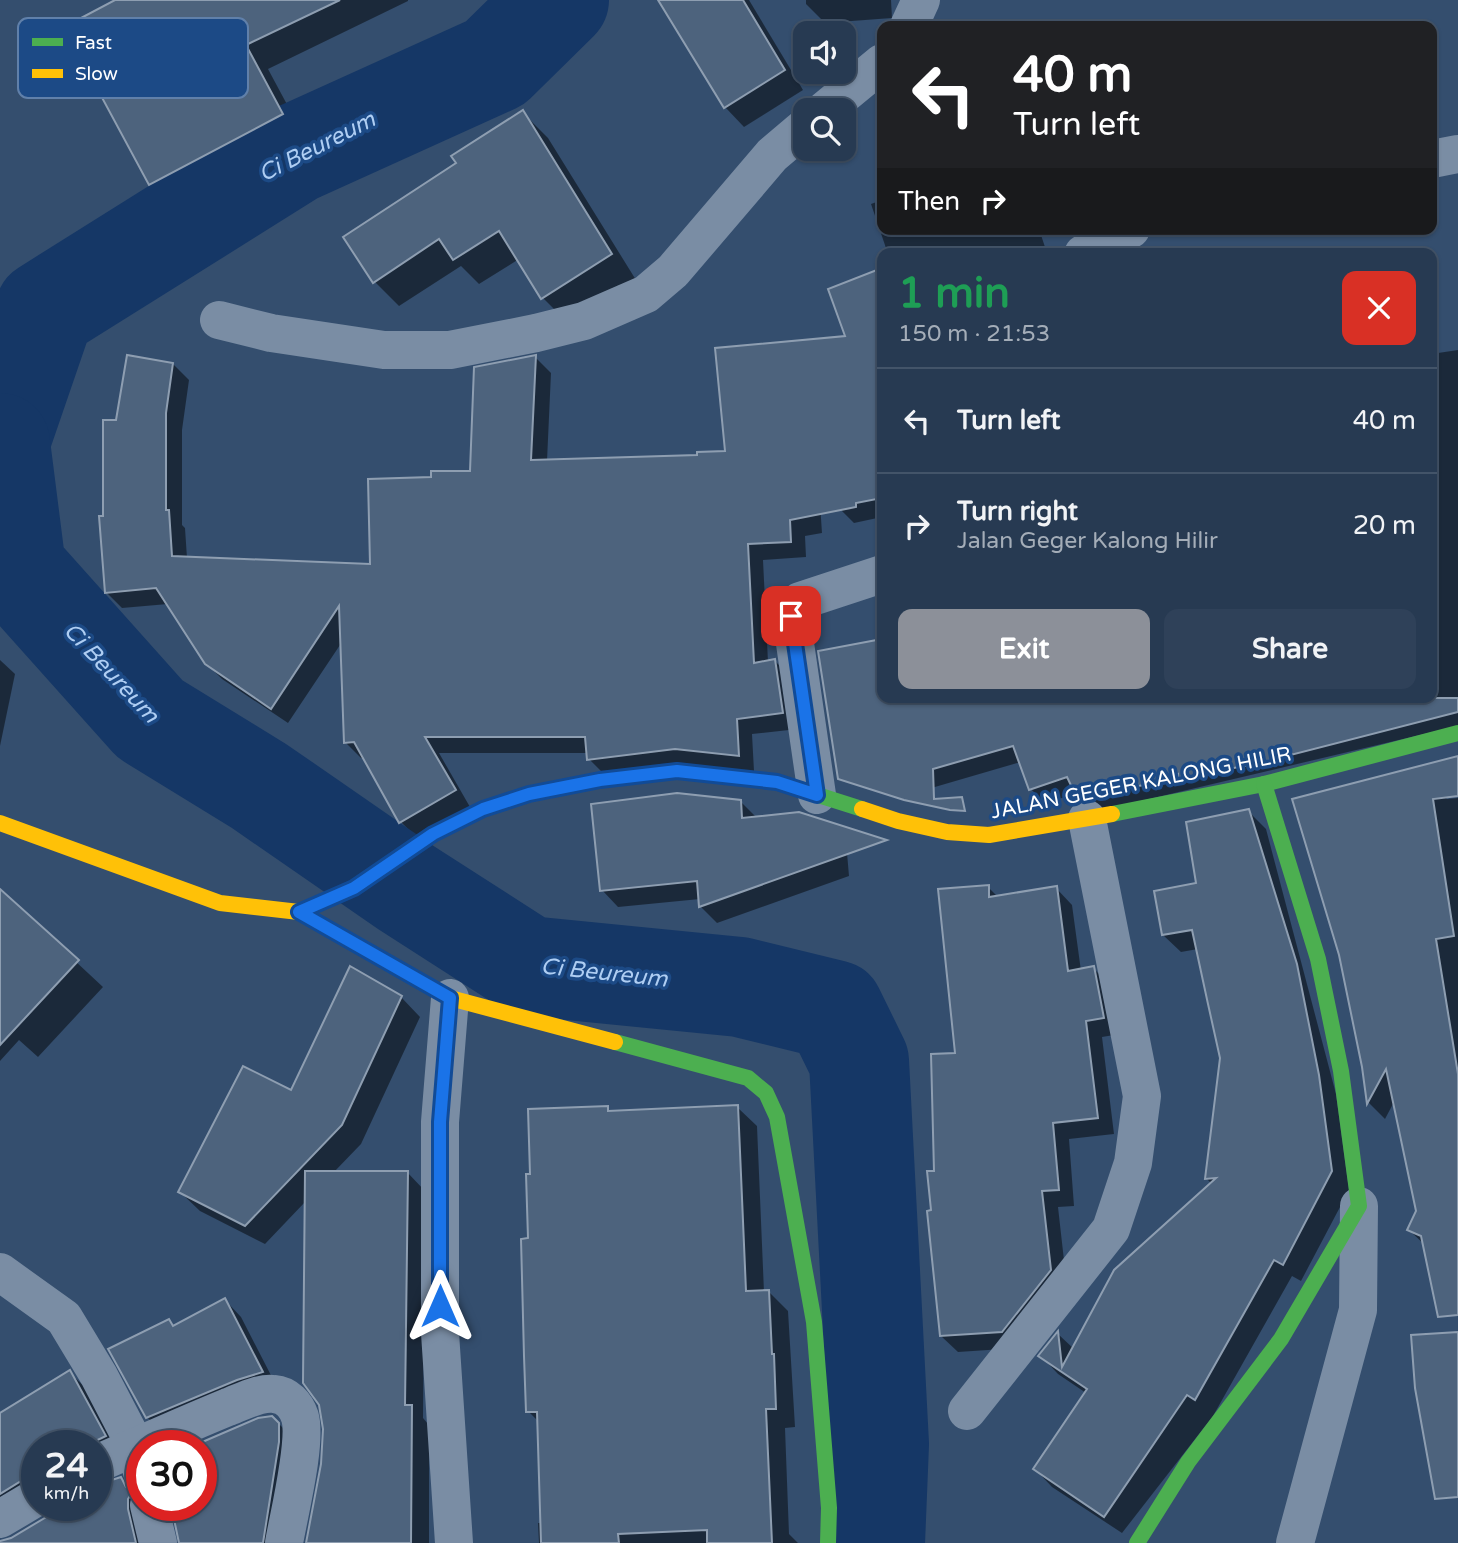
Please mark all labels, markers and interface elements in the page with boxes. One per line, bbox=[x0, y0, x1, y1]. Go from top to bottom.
legend bbox=[18, 18, 248, 98]
map controls bbox=[793, 21, 856, 161]
button: sound bbox=[793, 21, 856, 84]
text: Fast bbox=[75, 32, 112, 54]
text: 40 m bbox=[1013, 46, 1132, 105]
icon: left bbox=[898, 49, 989, 140]
text: Slow bbox=[75, 63, 118, 85]
button: search bbox=[793, 98, 856, 161]
water label: Ci Beureum bbox=[254, 105, 381, 188]
text: Turn left bbox=[1013, 106, 1140, 144]
icon: right bbox=[974, 182, 1012, 220]
text: Then bbox=[898, 186, 960, 217]
text: 1 min bbox=[898, 268, 1010, 319]
button: close bbox=[1342, 271, 1416, 345]
text: 150 m · 21:53 bbox=[898, 320, 1050, 348]
icon: left bbox=[898, 402, 936, 440]
text: Turn left bbox=[957, 405, 1060, 436]
text: 40 m bbox=[1353, 405, 1416, 436]
text: Turn right bbox=[957, 496, 1078, 527]
icon: right bbox=[898, 507, 936, 545]
text: 20 m bbox=[1353, 510, 1416, 541]
text: Jalan Geger Kalong Hilir bbox=[957, 527, 1218, 555]
pin bbox=[761, 586, 821, 646]
icon: arrive bbox=[772, 597, 810, 635]
button: Exit bbox=[898, 609, 1150, 689]
button: Share bbox=[1164, 609, 1416, 689]
water label: Ci Beureum bbox=[57, 617, 165, 730]
street label: JALAN GEGER KALONG HILIR bbox=[989, 742, 1293, 824]
water label: Ci Beureum bbox=[539, 952, 670, 994]
position arrow bbox=[403, 1269, 477, 1343]
speed limit sign: 30 bbox=[126, 1430, 217, 1521]
text: 24 bbox=[45, 1445, 88, 1487]
text: km/h bbox=[44, 1482, 89, 1504]

